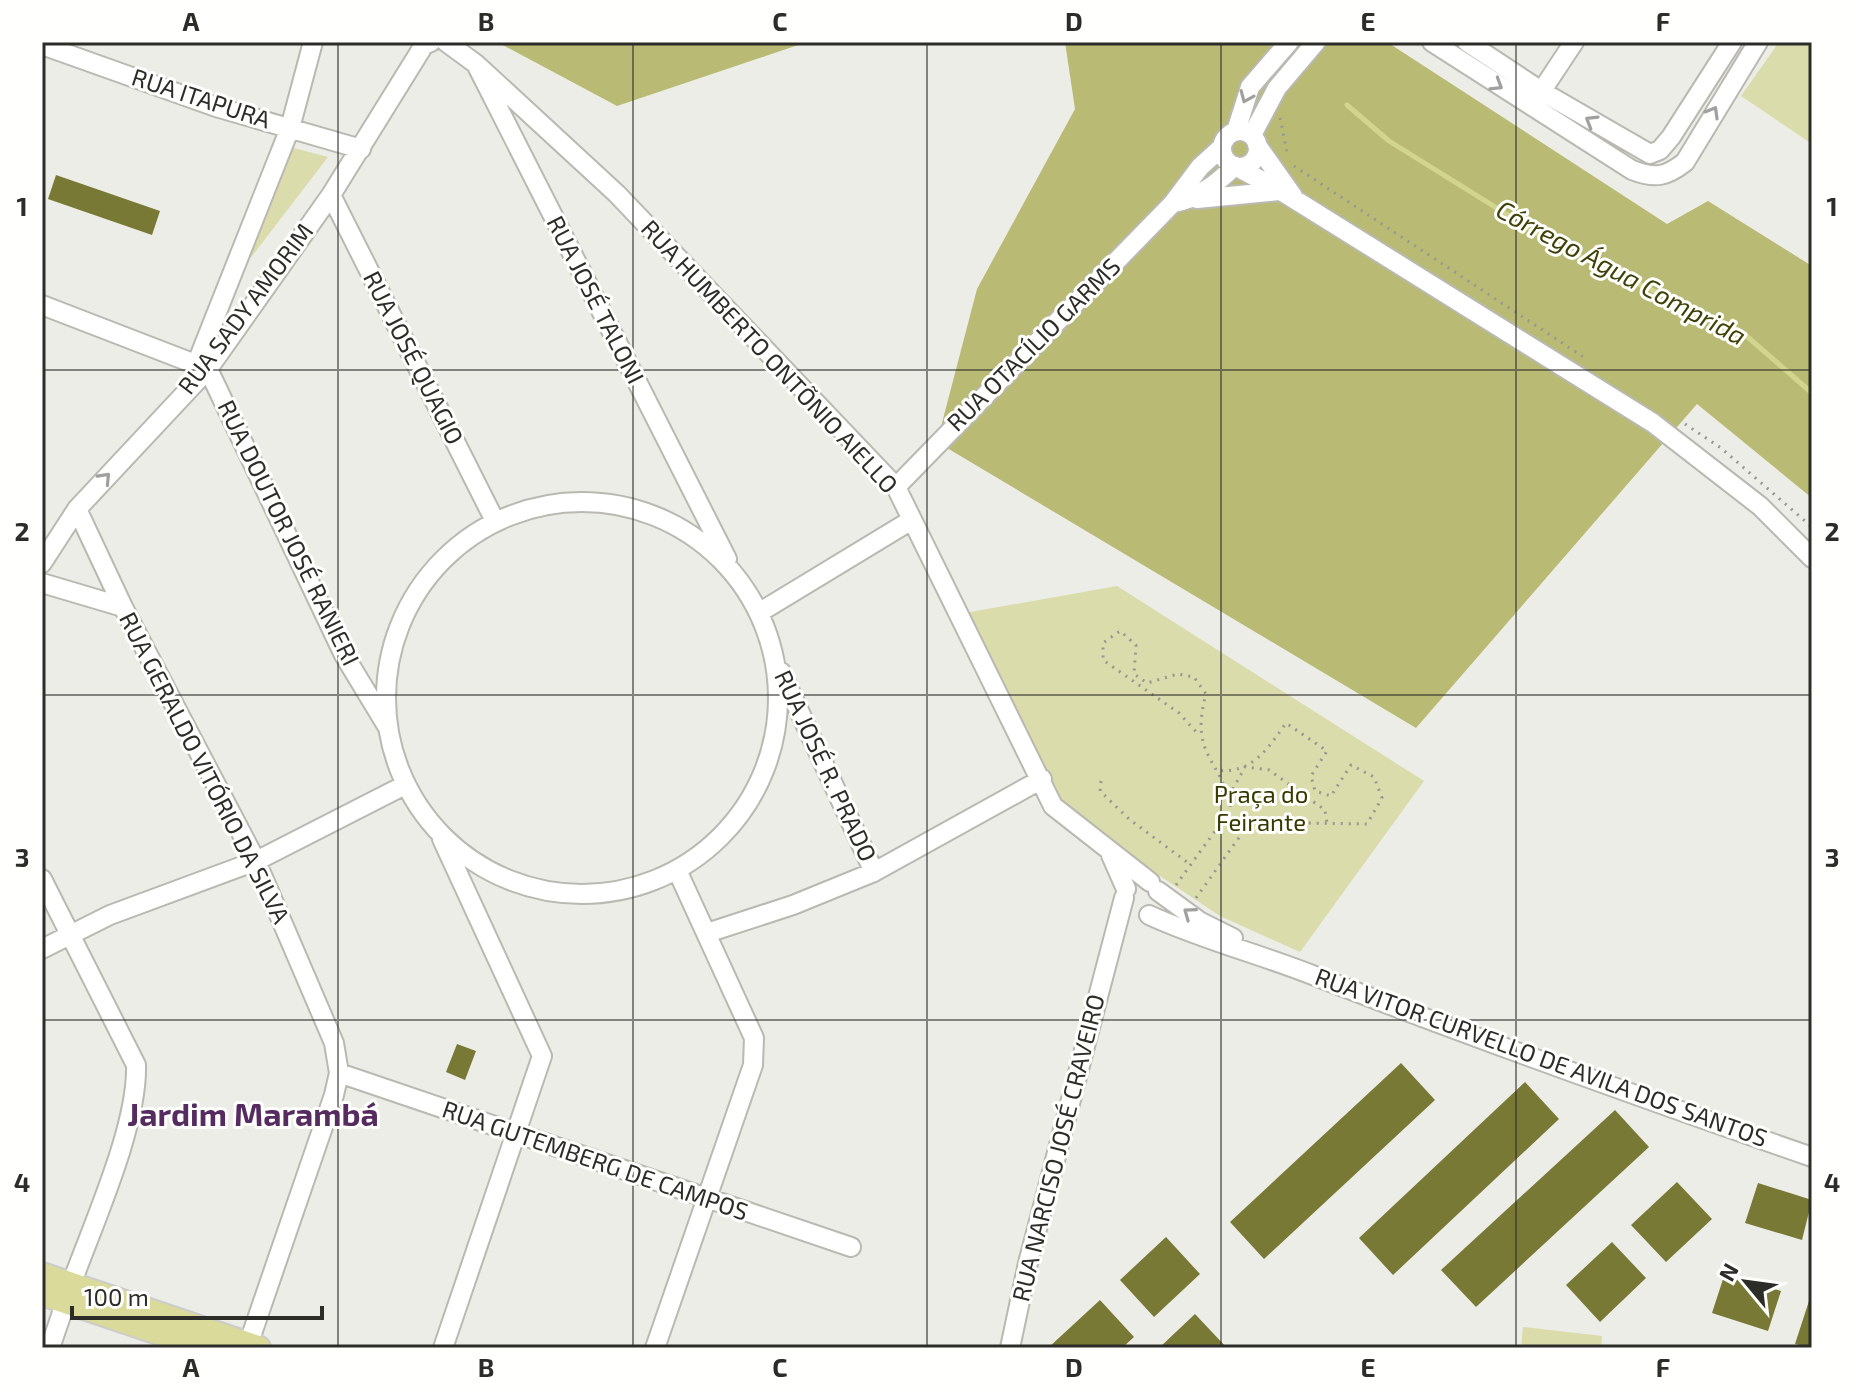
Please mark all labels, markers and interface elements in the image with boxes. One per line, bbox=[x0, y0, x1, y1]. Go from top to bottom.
text: A bbox=[183, 5, 200, 36]
text: B bbox=[478, 5, 494, 36]
text: C bbox=[772, 5, 788, 36]
text: D bbox=[1065, 5, 1083, 36]
text: E bbox=[1360, 5, 1376, 36]
text: F bbox=[1656, 5, 1670, 36]
street label: RUA ITAPURA bbox=[128, 62, 275, 134]
one-way arrow bbox=[1488, 75, 1503, 90]
one-way arrow bbox=[1240, 89, 1256, 103]
one-way arrow bbox=[1703, 106, 1719, 121]
one-way arrow bbox=[1585, 116, 1600, 131]
text: 1 bbox=[16, 190, 28, 221]
text: 1 bbox=[1826, 190, 1838, 221]
water label: Córrego Água Comprida bbox=[1492, 193, 1752, 351]
street label: RUA JOSÉ TALONI bbox=[542, 211, 651, 388]
street label: RUA HUMBERTO ONTÕNIO AIELLO bbox=[636, 213, 904, 499]
street label: RUA SADY AMORIM bbox=[171, 217, 318, 399]
street label: RUA OTACÍLIO GARMS bbox=[940, 251, 1126, 437]
street label: RUA JOSÉ QUAGIO bbox=[358, 266, 471, 449]
street label: RUA DOUTOR JOSÉ RANIERI bbox=[212, 395, 366, 670]
one-way arrow bbox=[96, 473, 110, 488]
text: 2 bbox=[14, 515, 30, 546]
text: 2 bbox=[1824, 515, 1840, 546]
street label: RUA GERALDO VITÓRIO DA SILVA bbox=[114, 607, 297, 928]
street label: RUA JOSÉ R. PRADO bbox=[769, 665, 883, 866]
park label: Praça do Feirante bbox=[1214, 779, 1308, 836]
text: 3 bbox=[15, 841, 29, 872]
text: 3 bbox=[1825, 841, 1839, 872]
one-way arrow bbox=[1183, 908, 1197, 923]
street label: RUA VITOR CURVELLO DE AVILA DOS SANTOS bbox=[1311, 961, 1772, 1152]
street label: RUA NARCISO JOSÉ CRAVEIRO bbox=[1005, 991, 1110, 1304]
district label: Jardim Marambá bbox=[127, 1094, 379, 1132]
street label: RUA GUTEMBERG DE CAMPOS bbox=[439, 1094, 752, 1226]
text: 4 bbox=[14, 1166, 30, 1197]
text: 4 bbox=[1824, 1166, 1840, 1197]
north arrow bbox=[1706, 1242, 1786, 1322]
text: N bbox=[1712, 1259, 1743, 1285]
scale bar bbox=[72, 1270, 322, 1320]
text: 100 m bbox=[84, 1282, 149, 1311]
text: A bbox=[183, 1351, 200, 1382]
text: B bbox=[478, 1351, 494, 1382]
text: C bbox=[772, 1351, 788, 1382]
text: D bbox=[1065, 1351, 1083, 1382]
text: E bbox=[1360, 1351, 1376, 1382]
text: F bbox=[1656, 1351, 1670, 1382]

